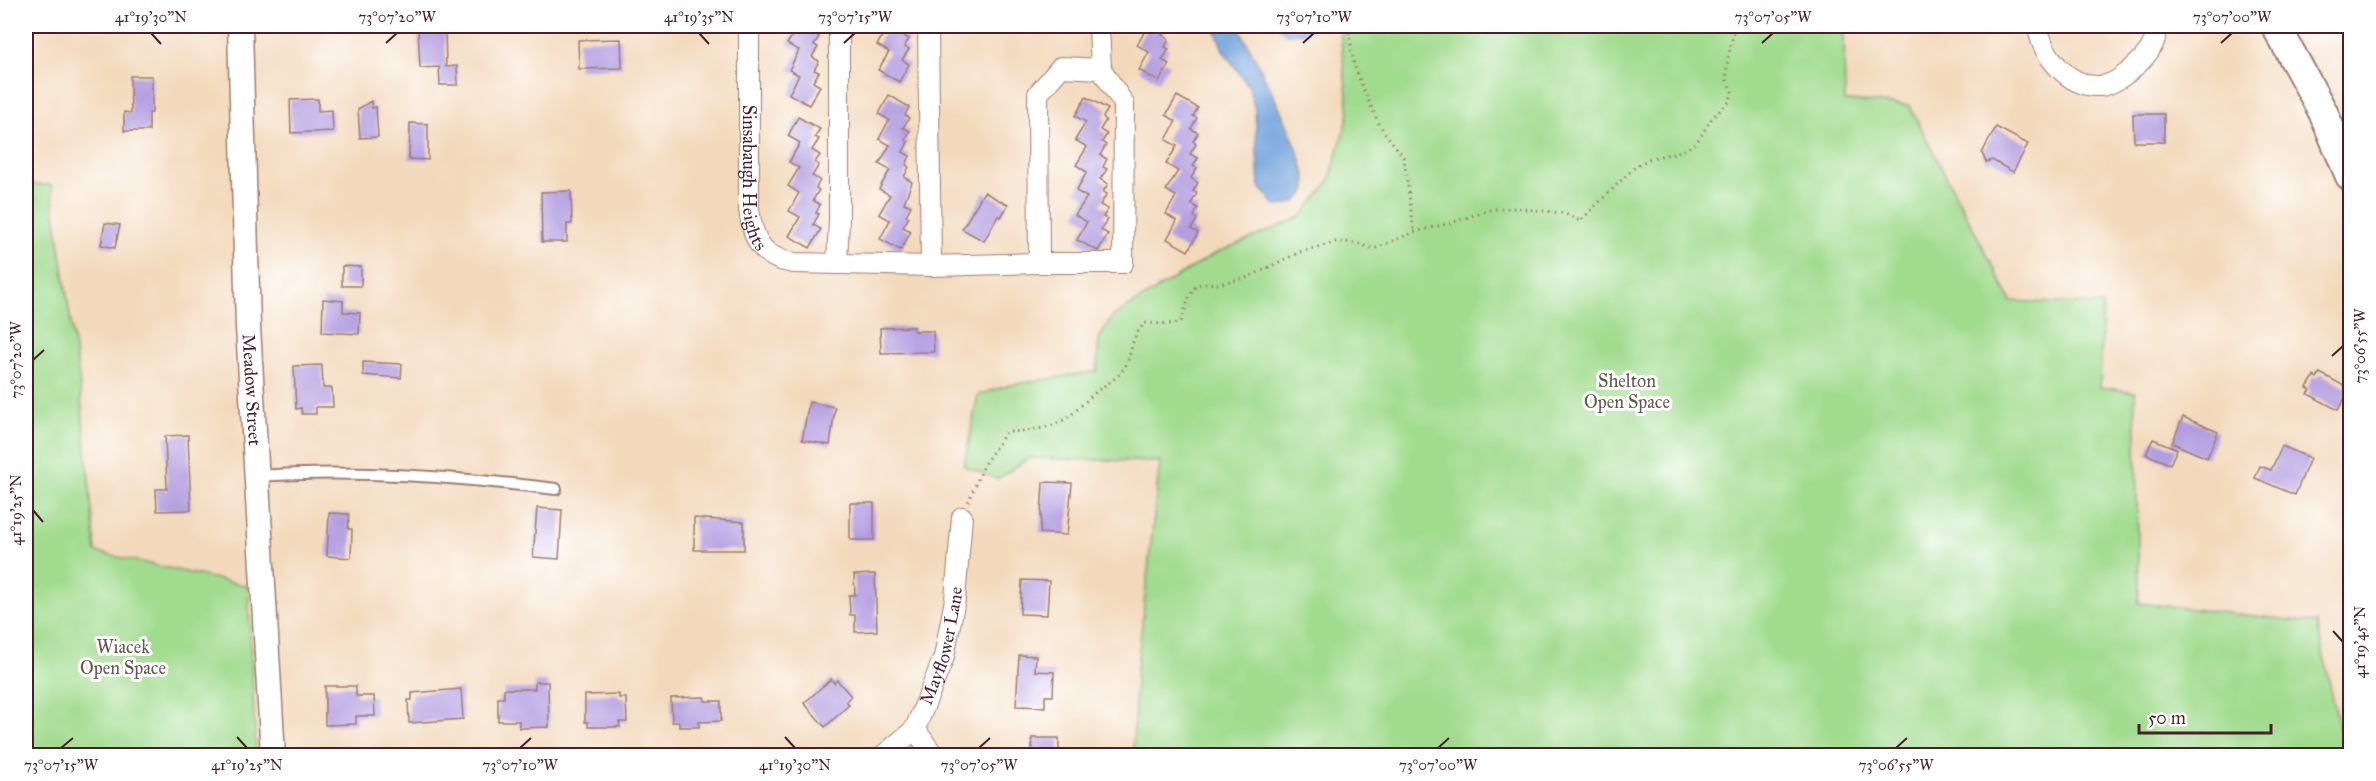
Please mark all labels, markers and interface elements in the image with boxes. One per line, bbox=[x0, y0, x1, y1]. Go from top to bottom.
text: 41°19'30"N bbox=[115, 8, 187, 26]
text: 73°07'20"W bbox=[358, 8, 436, 26]
text: 41°19'35"N bbox=[664, 8, 734, 26]
text: 73°07'15"W bbox=[818, 8, 893, 26]
text: 73°07'10"W bbox=[1276, 8, 1353, 26]
text: 73°07'05"W bbox=[1735, 8, 1812, 26]
text: 73°07'00"W bbox=[2193, 8, 2272, 26]
street label: Sinsabaugh Heights bbox=[737, 105, 771, 255]
text: 73°06'55"W bbox=[2351, 308, 2369, 383]
text: 73°07'20"W bbox=[7, 321, 25, 399]
street label: Meadow Street bbox=[237, 333, 266, 447]
park label: Shelton Open Space bbox=[1584, 370, 1670, 413]
text: 41°19'25"N bbox=[7, 474, 25, 546]
street label: Mayflower Lane bbox=[915, 586, 967, 708]
text: 41°19'45"N bbox=[2351, 606, 2369, 678]
park label: Wiacek Open Space bbox=[80, 636, 166, 679]
scale bar bbox=[2139, 697, 2271, 735]
text: 50 m bbox=[2148, 707, 2186, 729]
text: 73°07'15"W bbox=[24, 756, 99, 774]
text: 41°19'25"N bbox=[211, 756, 283, 774]
text: 73°07'10"W bbox=[482, 756, 559, 774]
text: 41°19'30"N bbox=[759, 756, 831, 774]
text: 73°07'05"W bbox=[941, 756, 1018, 774]
text: 73°07'00"W bbox=[1399, 756, 1478, 774]
text: 73°06'55"W bbox=[1859, 756, 1934, 774]

